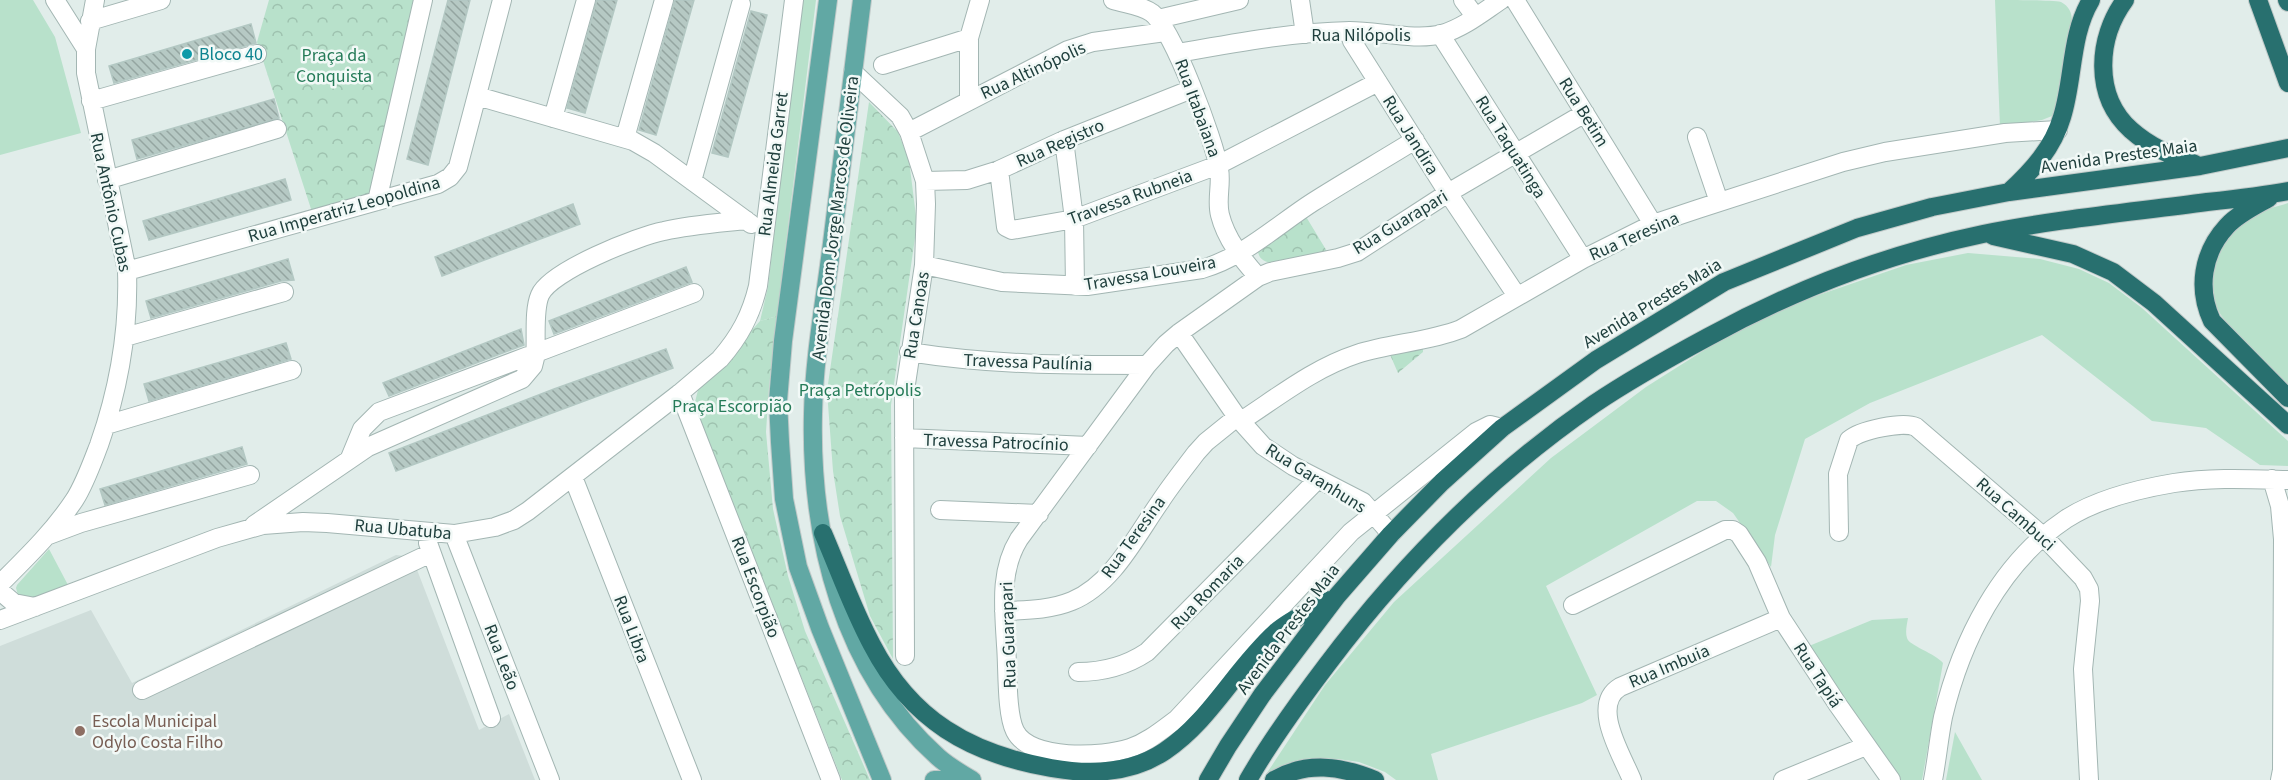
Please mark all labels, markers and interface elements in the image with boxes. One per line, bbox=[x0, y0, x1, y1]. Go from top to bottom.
street label: Rua Nilópolis bbox=[1311, 23, 1411, 48]
street label: Rua Altinópolis bbox=[976, 35, 1090, 106]
place label: Bloco 40 bbox=[199, 42, 263, 67]
park label: Praça da Conquista bbox=[296, 43, 372, 89]
marker: Bloco 40 bbox=[180, 47, 194, 61]
street label: Rua Itabaiana bbox=[1168, 55, 1227, 161]
street label: Rua Betim bbox=[1552, 73, 1615, 152]
street label: Avenida Dom Jorge Marcos de Oliveira bbox=[806, 75, 865, 362]
street label: Rua Almeida Garret bbox=[752, 90, 795, 238]
street label: Rua Jandira bbox=[1376, 91, 1445, 180]
street label: Rua Taquatinga bbox=[1469, 91, 1552, 203]
street label: Rua Registro bbox=[1012, 113, 1108, 174]
street label: Rua Antônio Cubas bbox=[84, 130, 137, 274]
street label: Avenida Prestes Maia bbox=[2039, 133, 2199, 180]
street label: Travessa Rubneia bbox=[1064, 163, 1196, 232]
street label: Rua Imperatriz Leopoldina bbox=[245, 170, 443, 249]
street label: Rua Guarapari bbox=[1348, 184, 1453, 261]
street label: Rua Teresina bbox=[1585, 206, 1683, 267]
street label: Travessa Louveira bbox=[1082, 250, 1218, 297]
street label: Avenida Prestes Maia bbox=[1578, 252, 1726, 355]
street label: Rua Canoas bbox=[897, 270, 936, 361]
street label: Travessa Paulínia bbox=[963, 348, 1093, 377]
park label: Praça Petrópolis bbox=[799, 378, 921, 403]
park label: Praça Escorpião bbox=[672, 394, 792, 419]
street label: Travessa Patrocínio bbox=[923, 427, 1069, 458]
street label: Rua Garanhuns bbox=[1261, 437, 1371, 519]
street label: Rua Cambuci bbox=[1970, 472, 2061, 557]
street label: Rua Teresina bbox=[1095, 491, 1172, 583]
street label: Rua Ubatuba bbox=[353, 513, 453, 546]
street label: Rua Escorpião bbox=[725, 533, 786, 642]
street label: Rua Romaria bbox=[1165, 549, 1250, 636]
street label: Avenida Prestes Maia bbox=[1231, 559, 1346, 700]
street label: Rua Guarapari bbox=[994, 581, 1023, 689]
street label: Rua Libra bbox=[607, 592, 656, 667]
street label: Rua Leão bbox=[478, 621, 526, 694]
street label: Rua Imbuia bbox=[1625, 638, 1713, 695]
street label: Rua Tapiá bbox=[1787, 638, 1848, 713]
place label: Escola Municipal Odylo Costa Filho bbox=[92, 709, 223, 755]
marker: Escola Municipal Odylo Costa Filho bbox=[73, 724, 87, 738]

